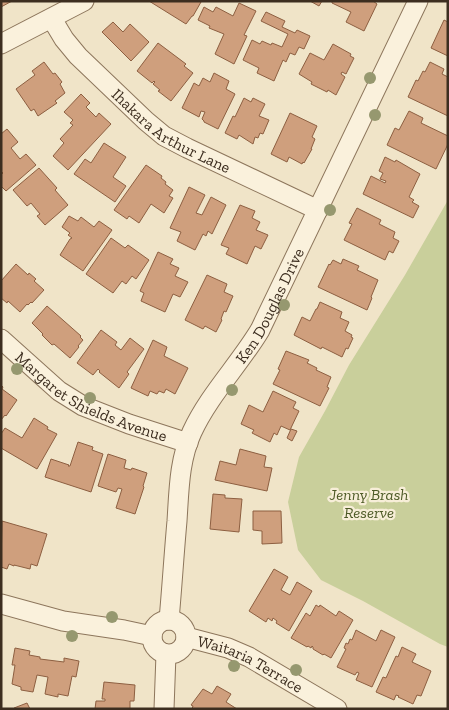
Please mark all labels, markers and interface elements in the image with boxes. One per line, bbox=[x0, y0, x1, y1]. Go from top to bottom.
street label: Ihakara Arthur Lane bbox=[108, 85, 233, 177]
street label: Ken Douglas Drive bbox=[231, 245, 308, 367]
street label: Margaret Shields Avenue bbox=[11, 348, 169, 446]
park label: Jenny Brash Reserve bbox=[329, 485, 408, 522]
street label: Waitaria Terrace bbox=[196, 631, 306, 697]

